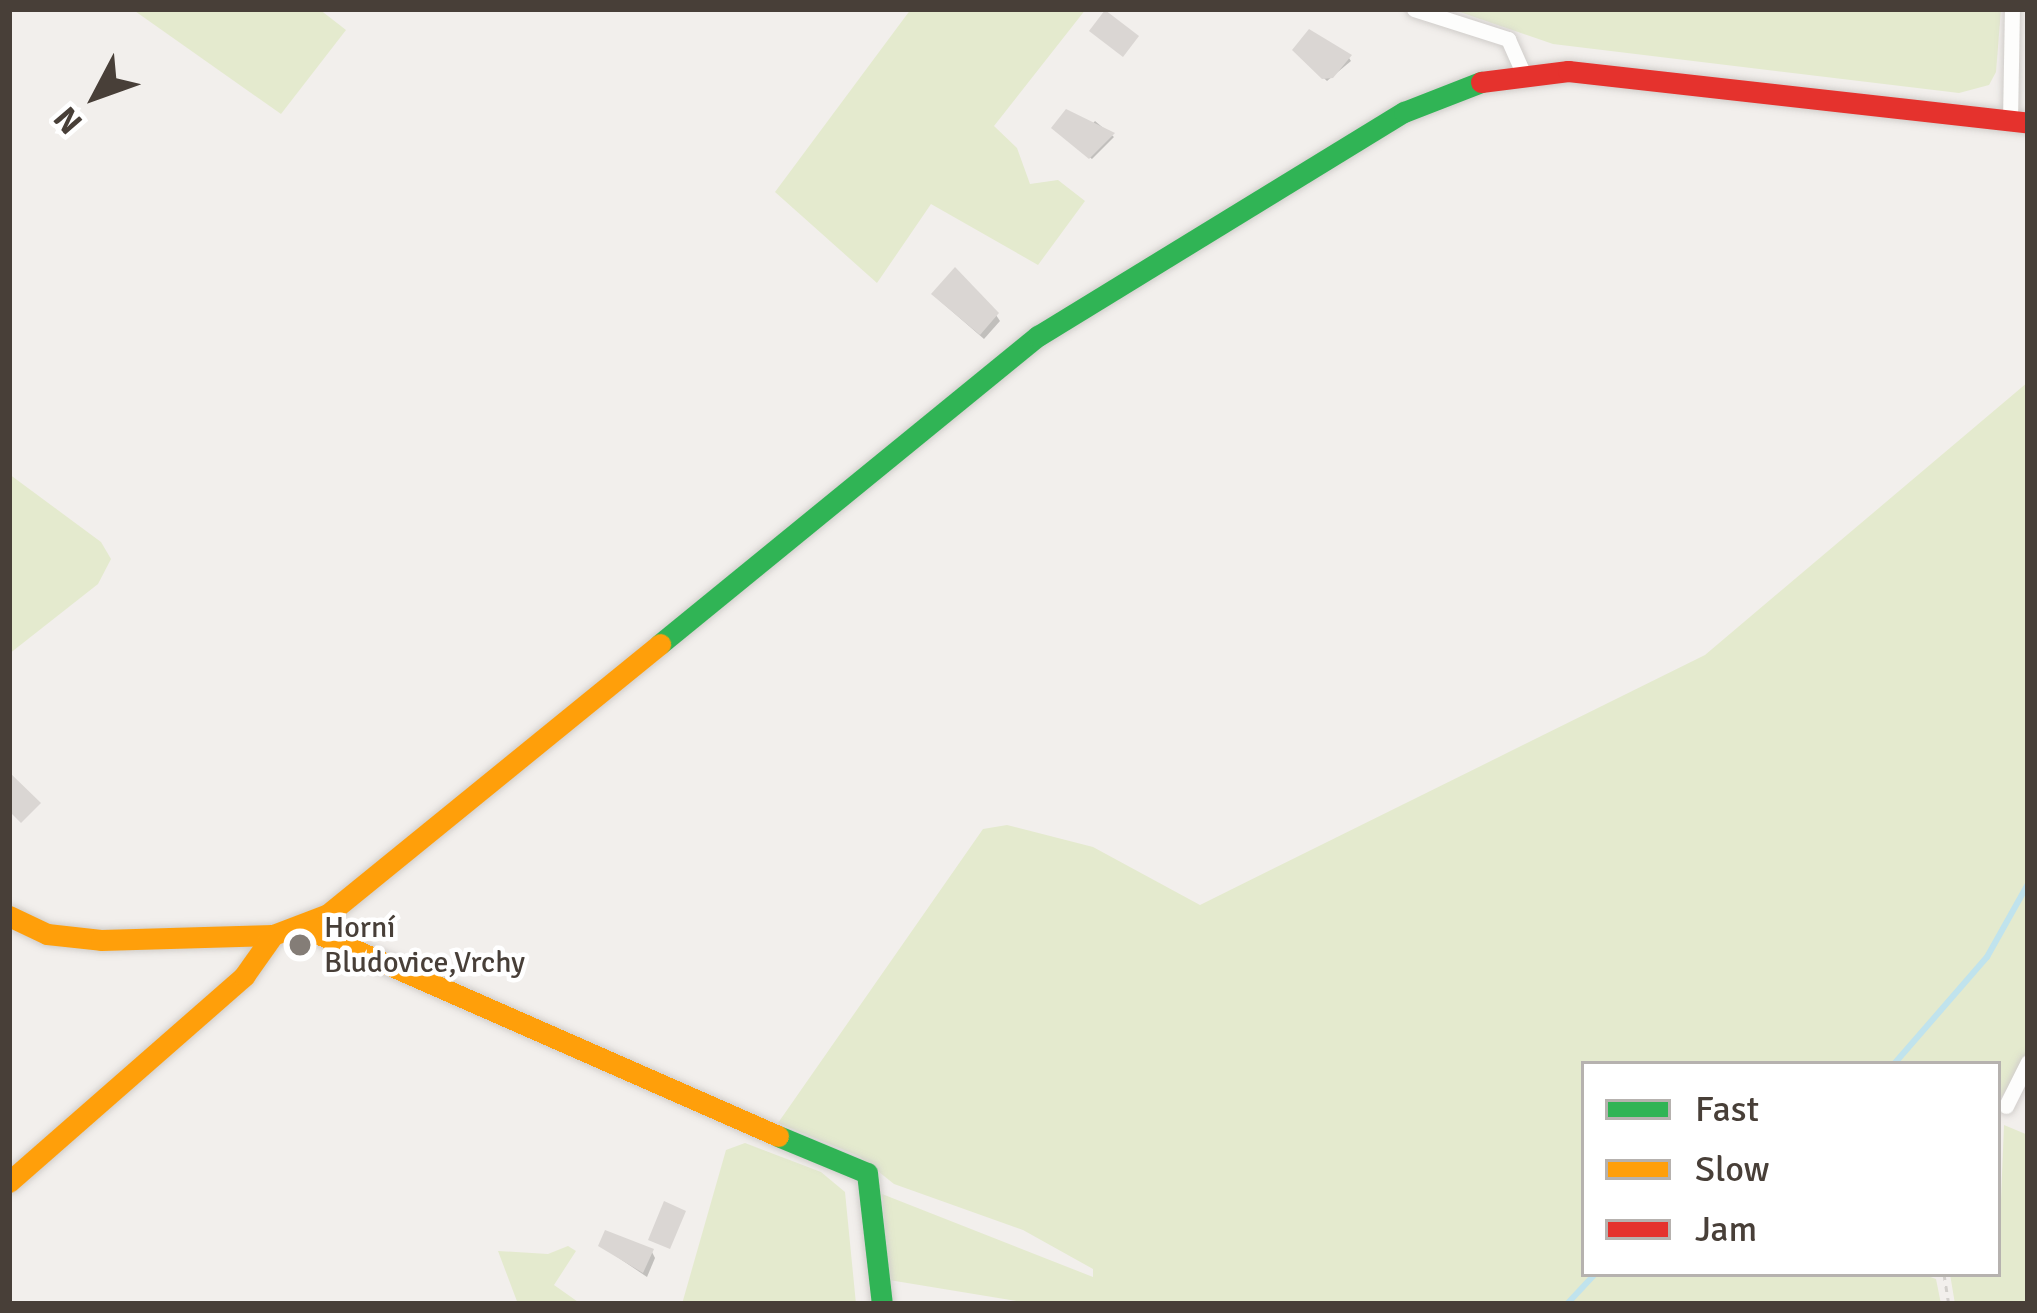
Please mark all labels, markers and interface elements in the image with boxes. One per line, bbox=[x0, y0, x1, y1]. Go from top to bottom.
north arrow bbox=[36, 36, 156, 156]
text: N bbox=[45, 98, 91, 142]
place label: Horní Bludovice,Vrchy bbox=[324, 910, 525, 980]
marker: Horní Bludovice,Vrchy bbox=[287, 932, 313, 958]
legend bbox=[1581, 1061, 2001, 1277]
text: Fast bbox=[1695, 1087, 1759, 1132]
text: Slow bbox=[1695, 1147, 1770, 1192]
text: Jam bbox=[1695, 1207, 1757, 1252]

